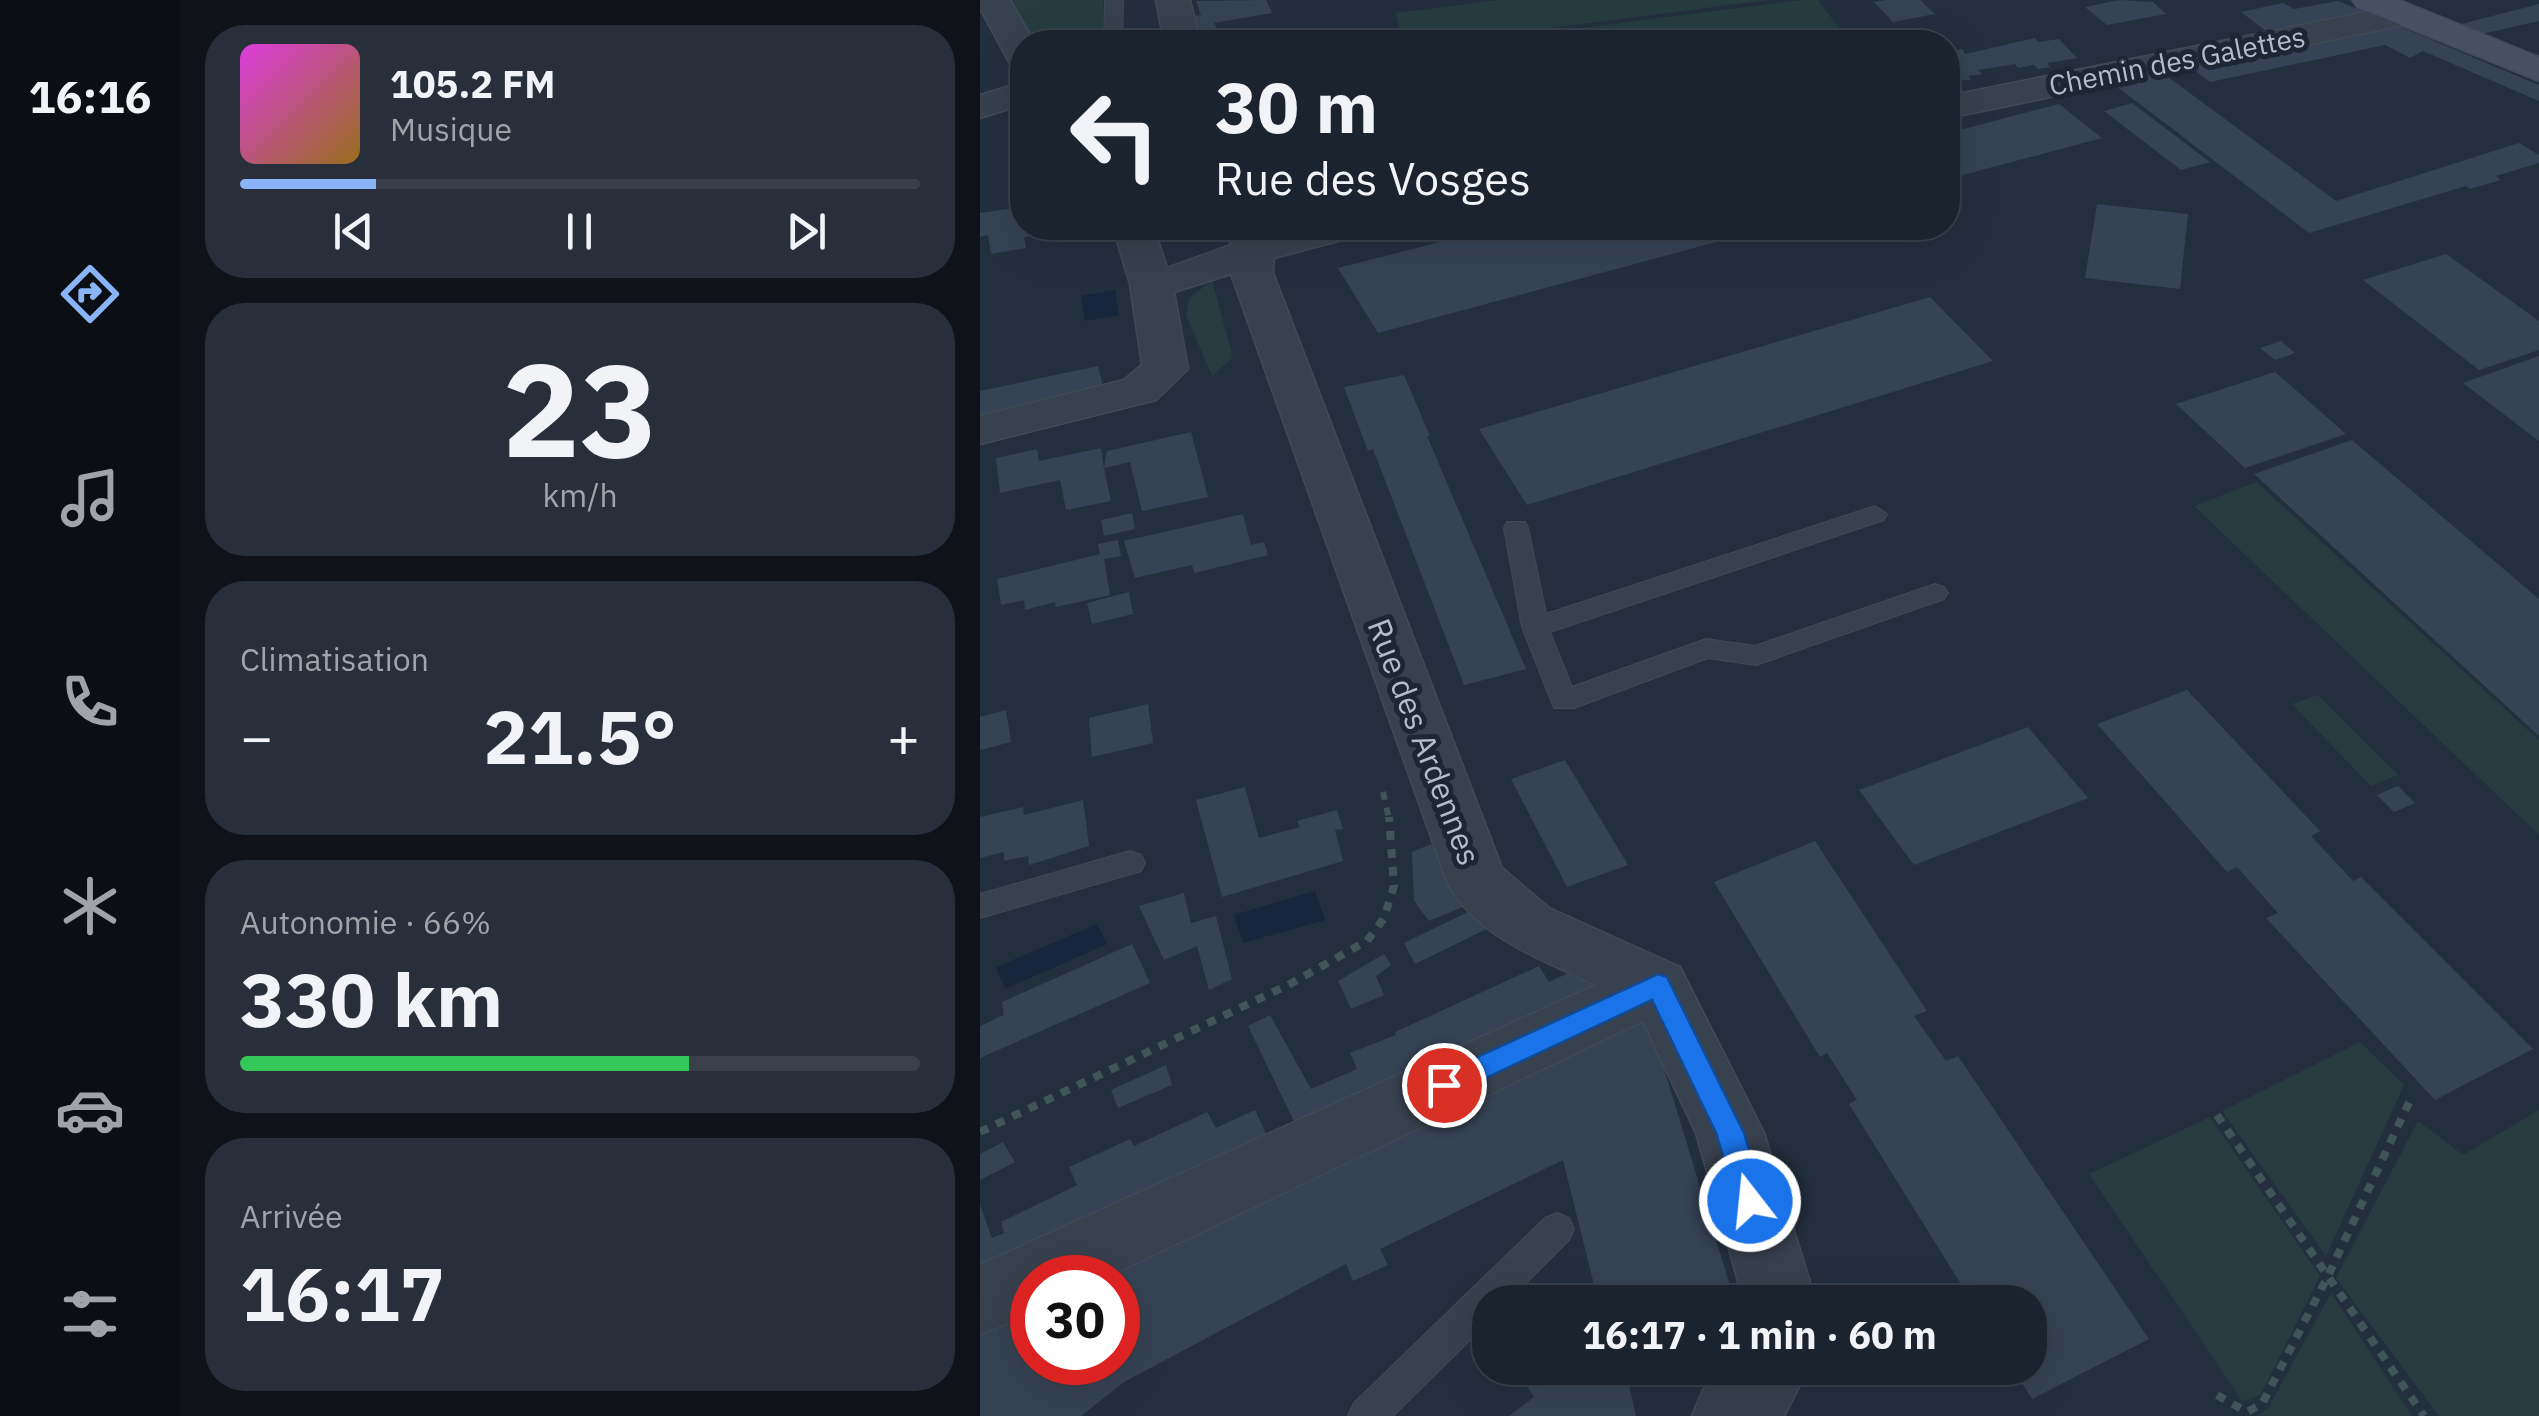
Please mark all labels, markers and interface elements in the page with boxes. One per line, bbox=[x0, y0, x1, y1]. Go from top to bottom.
street label: Chemin des Galettes bbox=[2046, 18, 2308, 103]
text: 105.2 FM bbox=[390, 59, 555, 108]
text: 30 m bbox=[1215, 61, 1378, 152]
text: 16:16 bbox=[29, 67, 151, 125]
icon: left bbox=[1050, 70, 1180, 200]
text: Musique bbox=[390, 108, 512, 150]
text: Rue des Vosges bbox=[1215, 149, 1531, 207]
icon: previous bbox=[326, 204, 381, 259]
icon: pause bbox=[552, 204, 607, 259]
icon: next bbox=[779, 204, 834, 259]
icon: directions bbox=[55, 259, 125, 329]
text: 23 bbox=[502, 324, 658, 493]
icon: music bbox=[55, 463, 125, 533]
text: km/h bbox=[542, 474, 618, 516]
street label: Rue des Ardennes bbox=[1359, 612, 1491, 871]
text: Climatisation bbox=[240, 638, 429, 680]
icon: phone bbox=[55, 667, 125, 737]
text: 21.5° bbox=[483, 687, 677, 785]
text: − bbox=[240, 701, 273, 772]
text: + bbox=[887, 701, 920, 772]
icon: climate bbox=[55, 871, 125, 941]
text: Autonomie · 66% bbox=[240, 901, 491, 943]
text: 330 km bbox=[240, 950, 503, 1048]
pin bbox=[1402, 1043, 1487, 1128]
icon: arrive bbox=[1417, 1058, 1472, 1113]
icon: car bbox=[55, 1075, 125, 1145]
position arrow bbox=[1698, 1149, 1802, 1253]
text: Arrivée bbox=[240, 1195, 343, 1237]
text: 16:17 bbox=[240, 1244, 445, 1342]
speed limit sign: 30 bbox=[1010, 1255, 1140, 1385]
icon: filters bbox=[55, 1279, 125, 1349]
text: 16:17 · 1 min · 60 m bbox=[1582, 1310, 1937, 1359]

